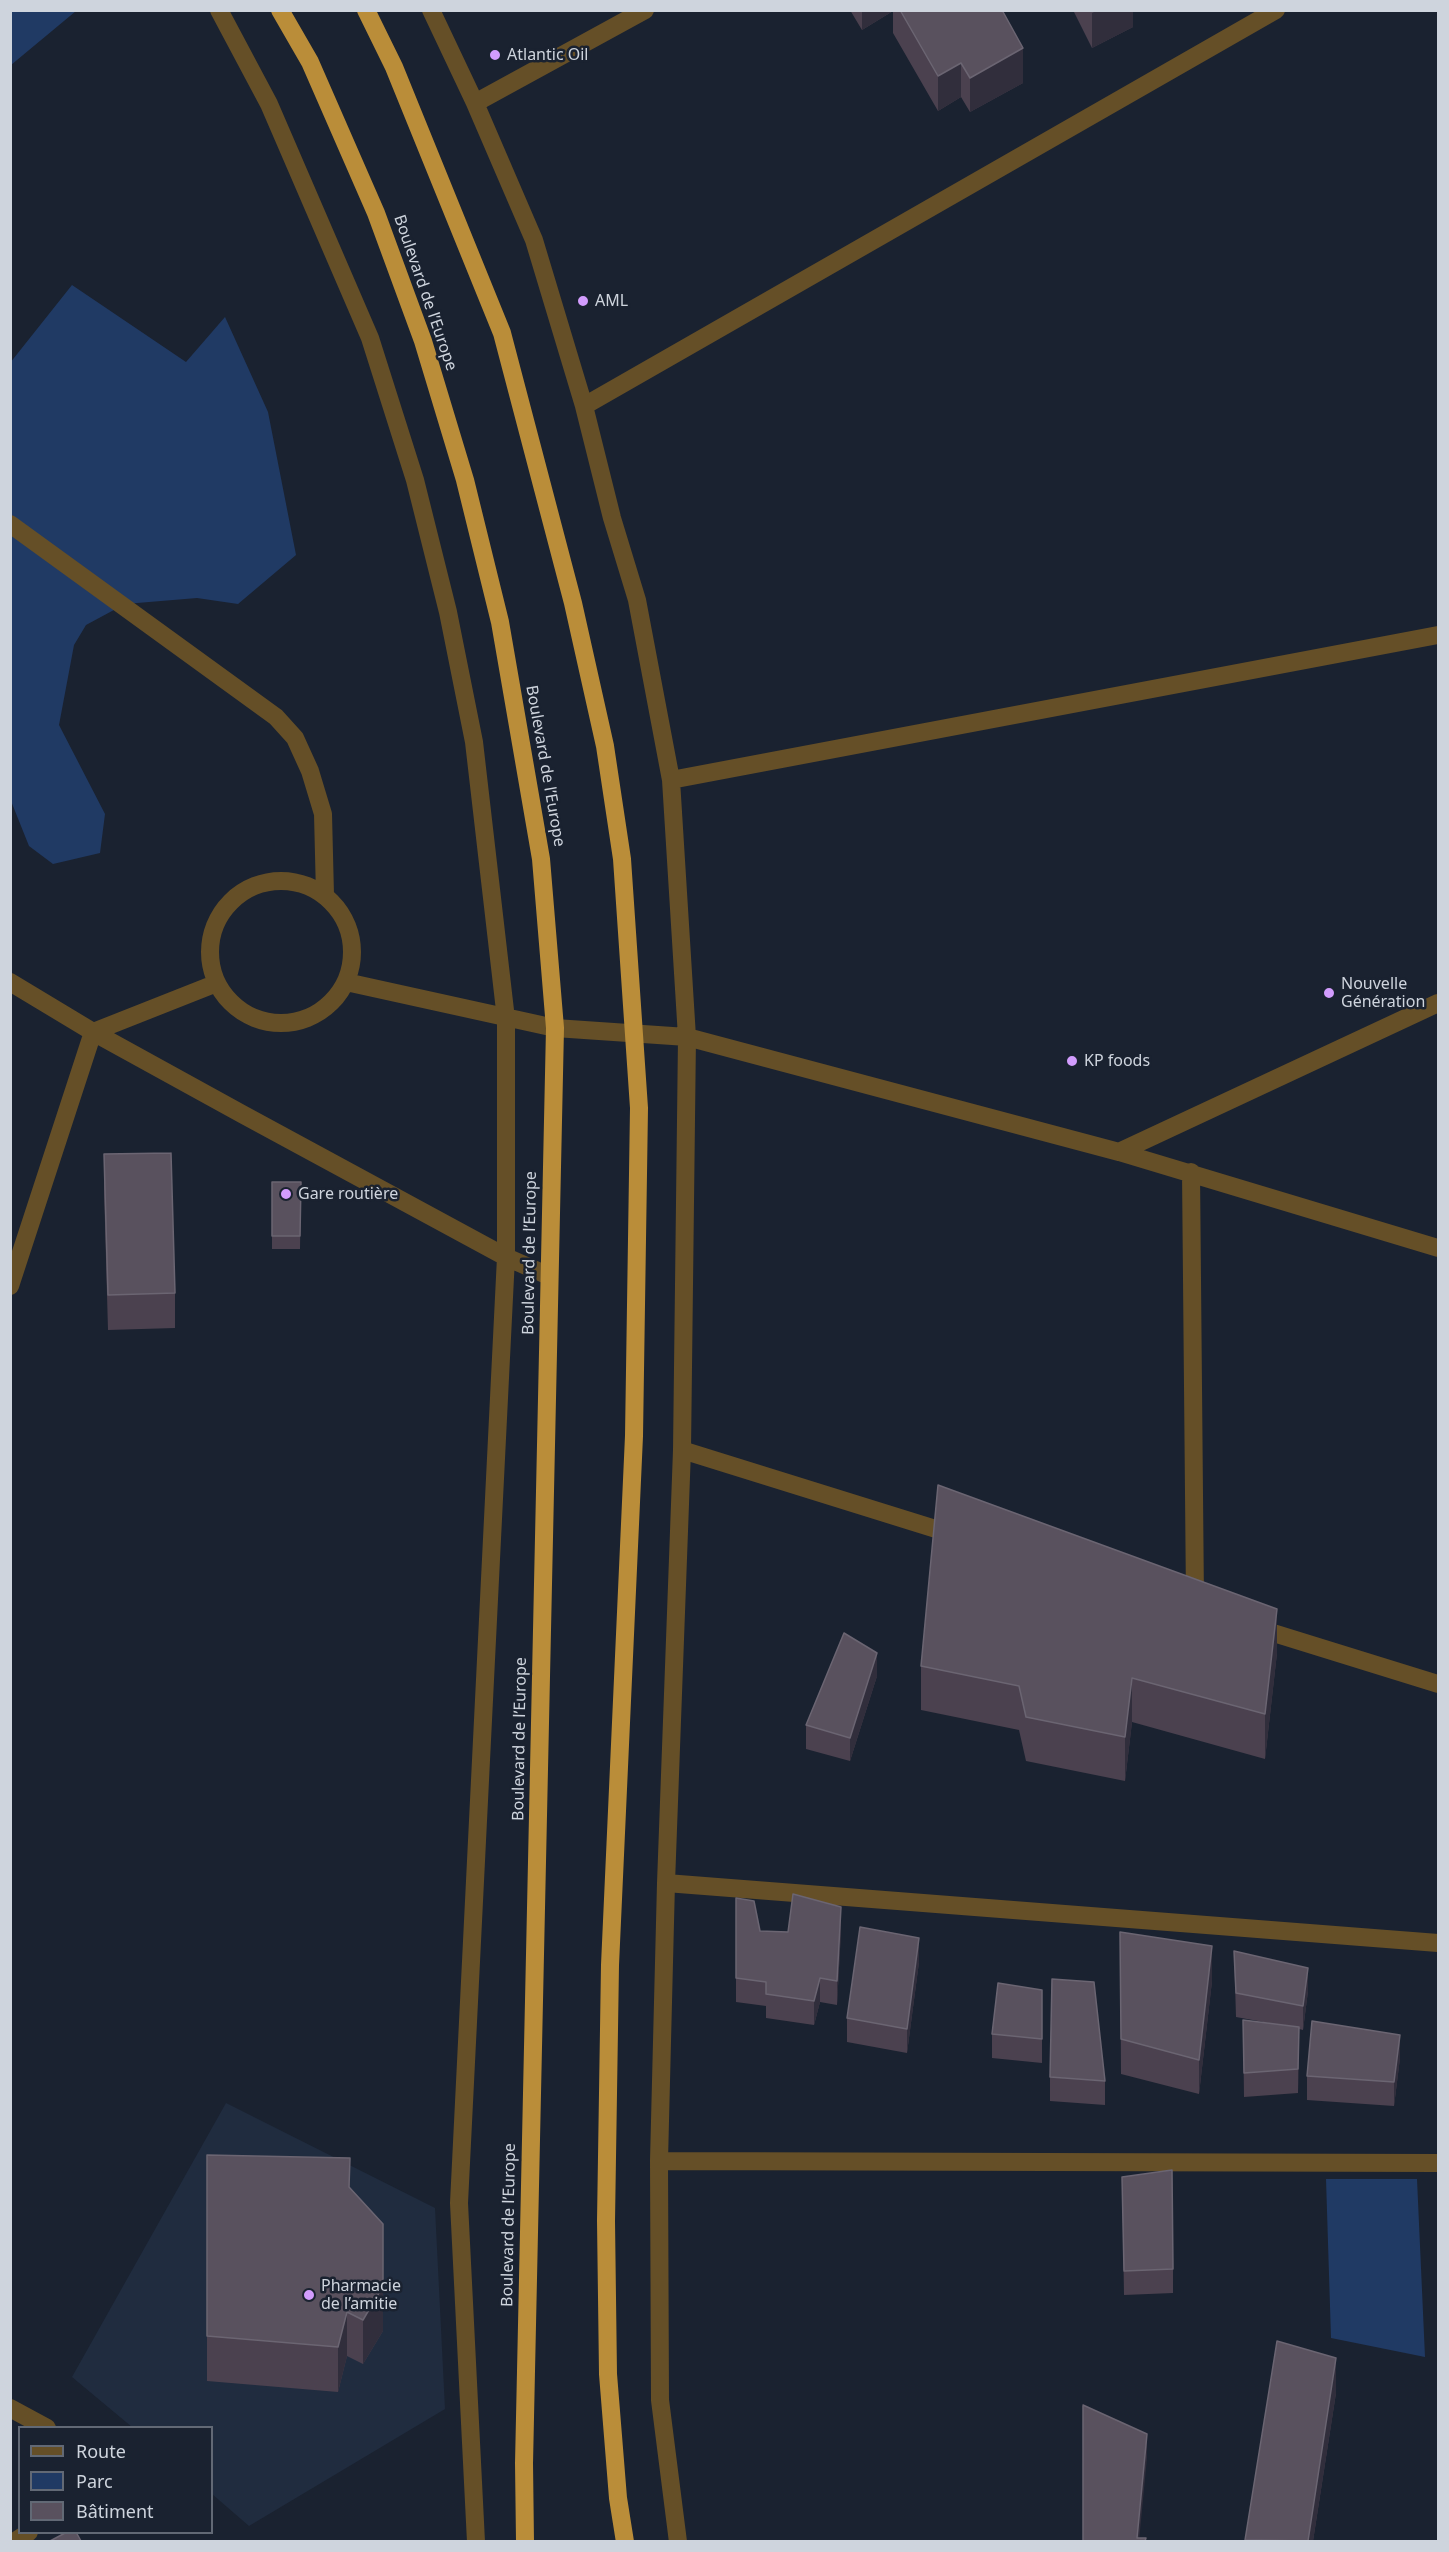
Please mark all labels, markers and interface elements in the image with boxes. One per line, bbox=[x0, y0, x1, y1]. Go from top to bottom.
place label: Atlantic Oil bbox=[507, 45, 588, 65]
marker: Atlantic Oil bbox=[488, 48, 502, 62]
street label: Boulevard de l’Europe bbox=[389, 212, 461, 374]
place label: AML bbox=[595, 291, 628, 311]
marker: AML bbox=[576, 294, 590, 308]
street label: Boulevard de l’Europe bbox=[521, 684, 569, 848]
place label: Nouvelle Génération bbox=[1341, 974, 1425, 1012]
marker: Nouvelle Génération bbox=[1322, 986, 1336, 1000]
place label: KP foods bbox=[1084, 1051, 1150, 1071]
marker: KP foods bbox=[1065, 1054, 1079, 1068]
street label: Boulevard de l’Europe bbox=[519, 1171, 541, 1335]
place label: Gare routière bbox=[298, 1184, 398, 1204]
marker: Gare routière bbox=[279, 1187, 293, 1201]
street label: Boulevard de l’Europe bbox=[509, 1657, 531, 1821]
street label: Boulevard de l’Europe bbox=[498, 2143, 520, 2307]
place label: Pharmacie de l’amitie bbox=[321, 2276, 401, 2314]
marker: Pharmacie de l’amitie bbox=[302, 2288, 316, 2302]
legend bbox=[18, 2426, 213, 2534]
text: Route bbox=[76, 2439, 126, 2463]
text: Parc bbox=[76, 2469, 113, 2493]
text: Bâtiment bbox=[76, 2499, 154, 2523]

